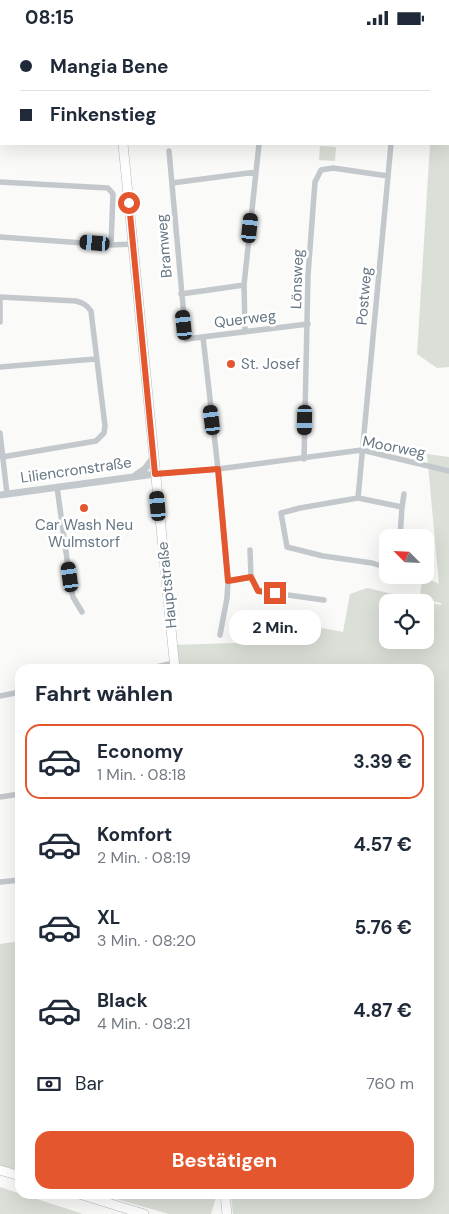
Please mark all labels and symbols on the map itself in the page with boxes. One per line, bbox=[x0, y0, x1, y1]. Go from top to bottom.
route start bbox=[118, 192, 140, 214]
car bbox=[240, 212, 259, 244]
street label: Bramweg bbox=[151, 213, 177, 279]
car bbox=[79, 234, 110, 252]
street label: Lönsweg bbox=[286, 248, 308, 310]
street label: Postweg bbox=[351, 266, 377, 326]
street label: Querweg bbox=[213, 305, 277, 333]
car bbox=[174, 309, 193, 341]
place label: St. Josef bbox=[241, 354, 300, 374]
marker: St. Josef bbox=[225, 358, 237, 370]
car bbox=[202, 404, 221, 436]
car bbox=[297, 405, 312, 435]
street label: Moorweg bbox=[361, 431, 427, 463]
street label: Liliencronstraße bbox=[19, 452, 133, 488]
car bbox=[149, 490, 166, 522]
marker: Car Wash Neu Wulmstorf bbox=[78, 502, 90, 514]
place label: Car Wash Neu Wulmstorf bbox=[35, 515, 133, 552]
north arrow bbox=[379, 529, 434, 584]
street label: Hauptstraße bbox=[153, 541, 181, 629]
car bbox=[60, 561, 79, 593]
route end bbox=[264, 582, 286, 604]
callout: 2 Min. bbox=[229, 611, 321, 645]

